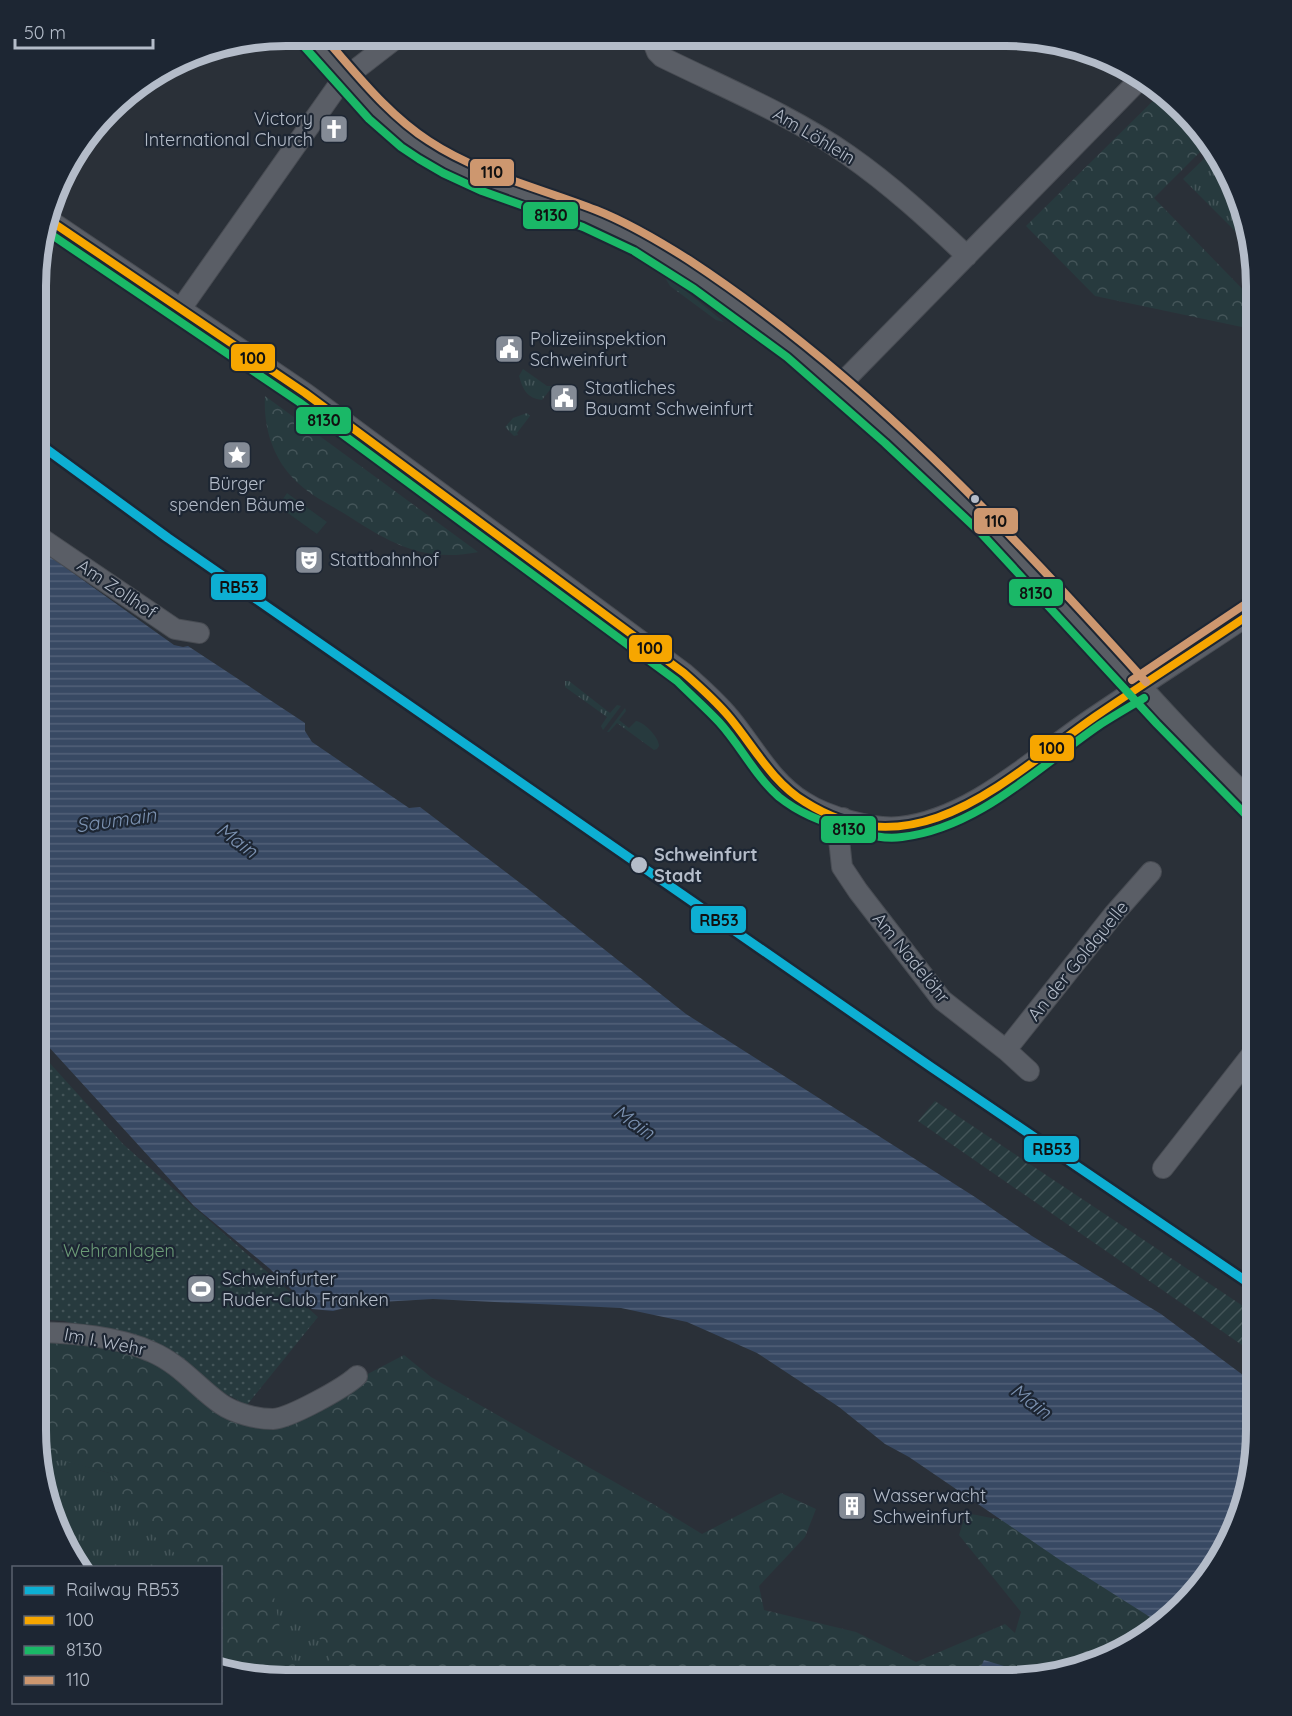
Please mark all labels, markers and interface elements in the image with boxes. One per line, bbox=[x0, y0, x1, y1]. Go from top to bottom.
scale bar bbox=[15, 12, 153, 50]
text: 50 m bbox=[24, 21, 66, 44]
street label: Am Löhlein bbox=[769, 102, 860, 169]
place label: Victory International Church bbox=[144, 107, 313, 151]
church icon: Victory International Church bbox=[318, 113, 350, 145]
line badge: 110 bbox=[469, 158, 515, 187]
text: 110 bbox=[481, 162, 503, 182]
line badge: 8130 bbox=[522, 201, 579, 230]
text: 8130 bbox=[534, 205, 568, 225]
place label: Polizeiinspektion Schweinfurt bbox=[530, 327, 667, 371]
public building icon: Polizeiinspektion Schweinfurt bbox=[493, 333, 525, 365]
line badge: 100 bbox=[230, 343, 276, 372]
text: 100 bbox=[240, 348, 266, 368]
place label: Staatliches Bauamt Schweinfurt bbox=[585, 376, 753, 420]
public building icon: Staatliches Bauamt Schweinfurt bbox=[548, 382, 580, 414]
line badge: 8130 bbox=[295, 406, 352, 435]
text: 8130 bbox=[307, 410, 341, 430]
place icon: Bürger spenden Bäume bbox=[221, 439, 253, 471]
place label: Bürger spenden Bäume bbox=[169, 472, 305, 516]
unlabelled marker bbox=[969, 493, 981, 505]
line badge: 110 bbox=[973, 507, 1019, 535]
text: 110 bbox=[985, 511, 1007, 531]
theatre icon: Stattbahnhof bbox=[293, 544, 325, 576]
place label: Stattbahnhof bbox=[330, 548, 440, 571]
street label: Am Zollhof bbox=[73, 554, 162, 624]
line badge: RB53 bbox=[210, 573, 267, 601]
text: RB53 bbox=[219, 577, 259, 597]
line badge: 8130 bbox=[1008, 578, 1064, 607]
text: 8130 bbox=[1019, 583, 1053, 603]
line badge: 100 bbox=[628, 634, 673, 663]
text: 100 bbox=[637, 638, 663, 658]
line badge: 100 bbox=[1029, 734, 1075, 762]
text: 100 bbox=[1039, 738, 1065, 758]
water label: Saumain bbox=[74, 801, 158, 838]
line badge: 8130 bbox=[820, 815, 877, 844]
water label: Main bbox=[212, 816, 263, 863]
text: 8130 bbox=[832, 819, 866, 839]
place label: Schweinfurt Stadt bbox=[654, 843, 758, 887]
marker: Schweinfurt Stadt bbox=[629, 855, 649, 875]
street label: An der Goldquelle bbox=[1022, 896, 1133, 1025]
line badge: RB53 bbox=[690, 905, 747, 934]
street label: Am Nadelöhr bbox=[868, 908, 955, 1008]
text: RB53 bbox=[699, 910, 739, 930]
water label: Main bbox=[609, 1099, 660, 1145]
line badge: RB53 bbox=[1023, 1135, 1080, 1163]
text: RB53 bbox=[1032, 1139, 1072, 1159]
park label: Wehranlagen bbox=[63, 1239, 175, 1262]
place label: Schweinfurter Ruder-Club Franken bbox=[222, 1267, 389, 1311]
sports icon: Schweinfurter Ruder-Club Franken bbox=[185, 1273, 217, 1305]
street label: Im I. Wehr bbox=[62, 1322, 148, 1361]
water label: Main bbox=[1006, 1377, 1057, 1424]
place label: Wasserwacht Schweinfurt bbox=[873, 1484, 986, 1528]
building icon: Wasserwacht Schweinfurt bbox=[836, 1490, 868, 1522]
legend bbox=[12, 1566, 222, 1704]
text: Railway RB53 bbox=[66, 1578, 179, 1601]
text: 100 bbox=[66, 1608, 94, 1631]
text: 8130 bbox=[66, 1638, 103, 1661]
text: 110 bbox=[66, 1668, 90, 1691]

